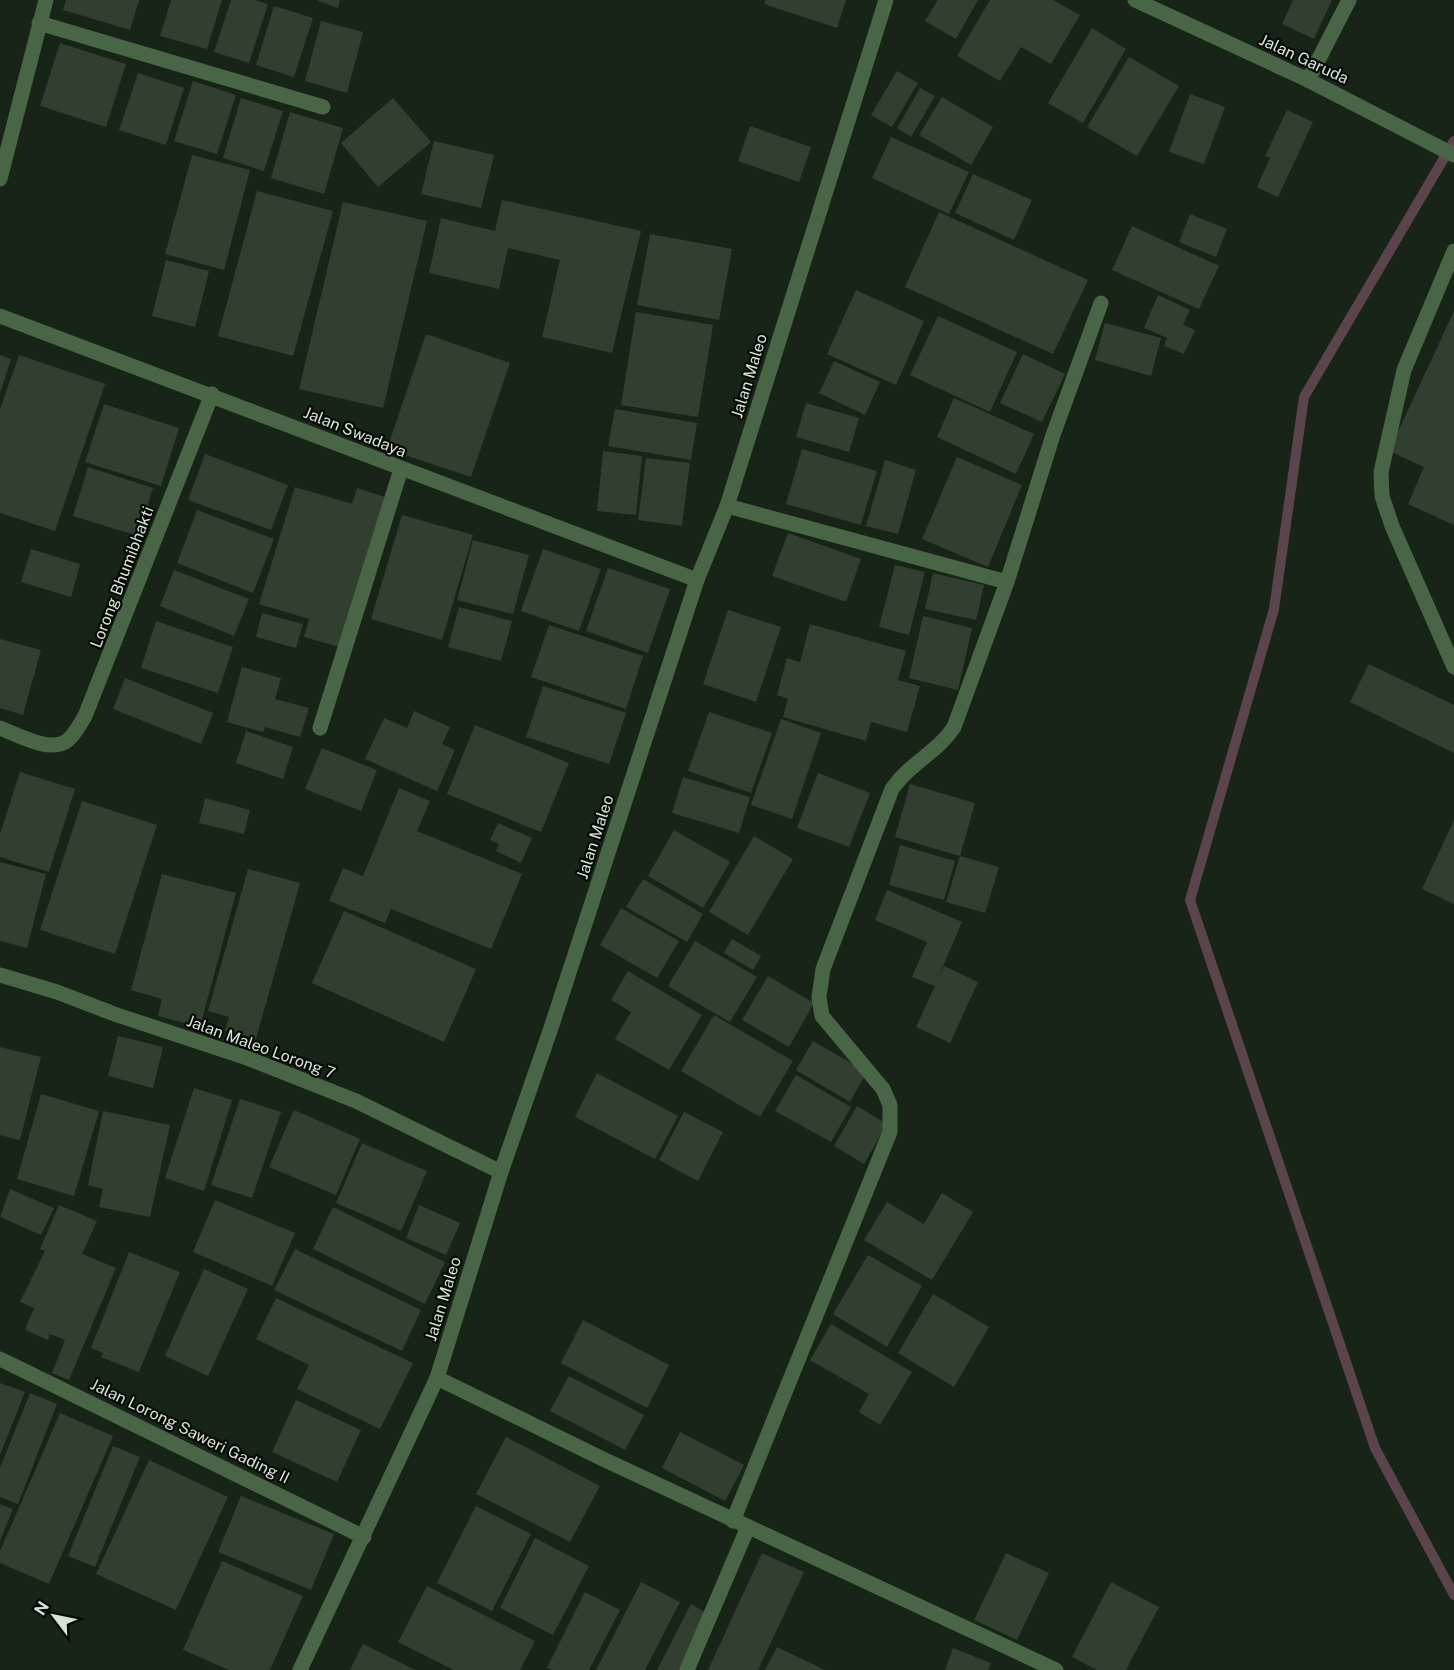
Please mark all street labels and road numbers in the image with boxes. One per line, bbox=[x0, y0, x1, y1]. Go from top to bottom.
street label: Jalan Garuda bbox=[1256, 30, 1352, 88]
street label: Jalan Maleo bbox=[727, 331, 771, 421]
street label: Jalan Swadaya bbox=[301, 403, 409, 461]
street label: Lorong Bhumibhakti bbox=[86, 504, 158, 650]
street label: Jalan Maleo bbox=[572, 793, 618, 881]
street label: Jalan Maleo Lorong 7 bbox=[184, 1011, 338, 1083]
street label: Jalan Maleo bbox=[421, 1254, 465, 1344]
street label: Jalan Lorong Saweri Gading II bbox=[87, 1374, 293, 1488]

